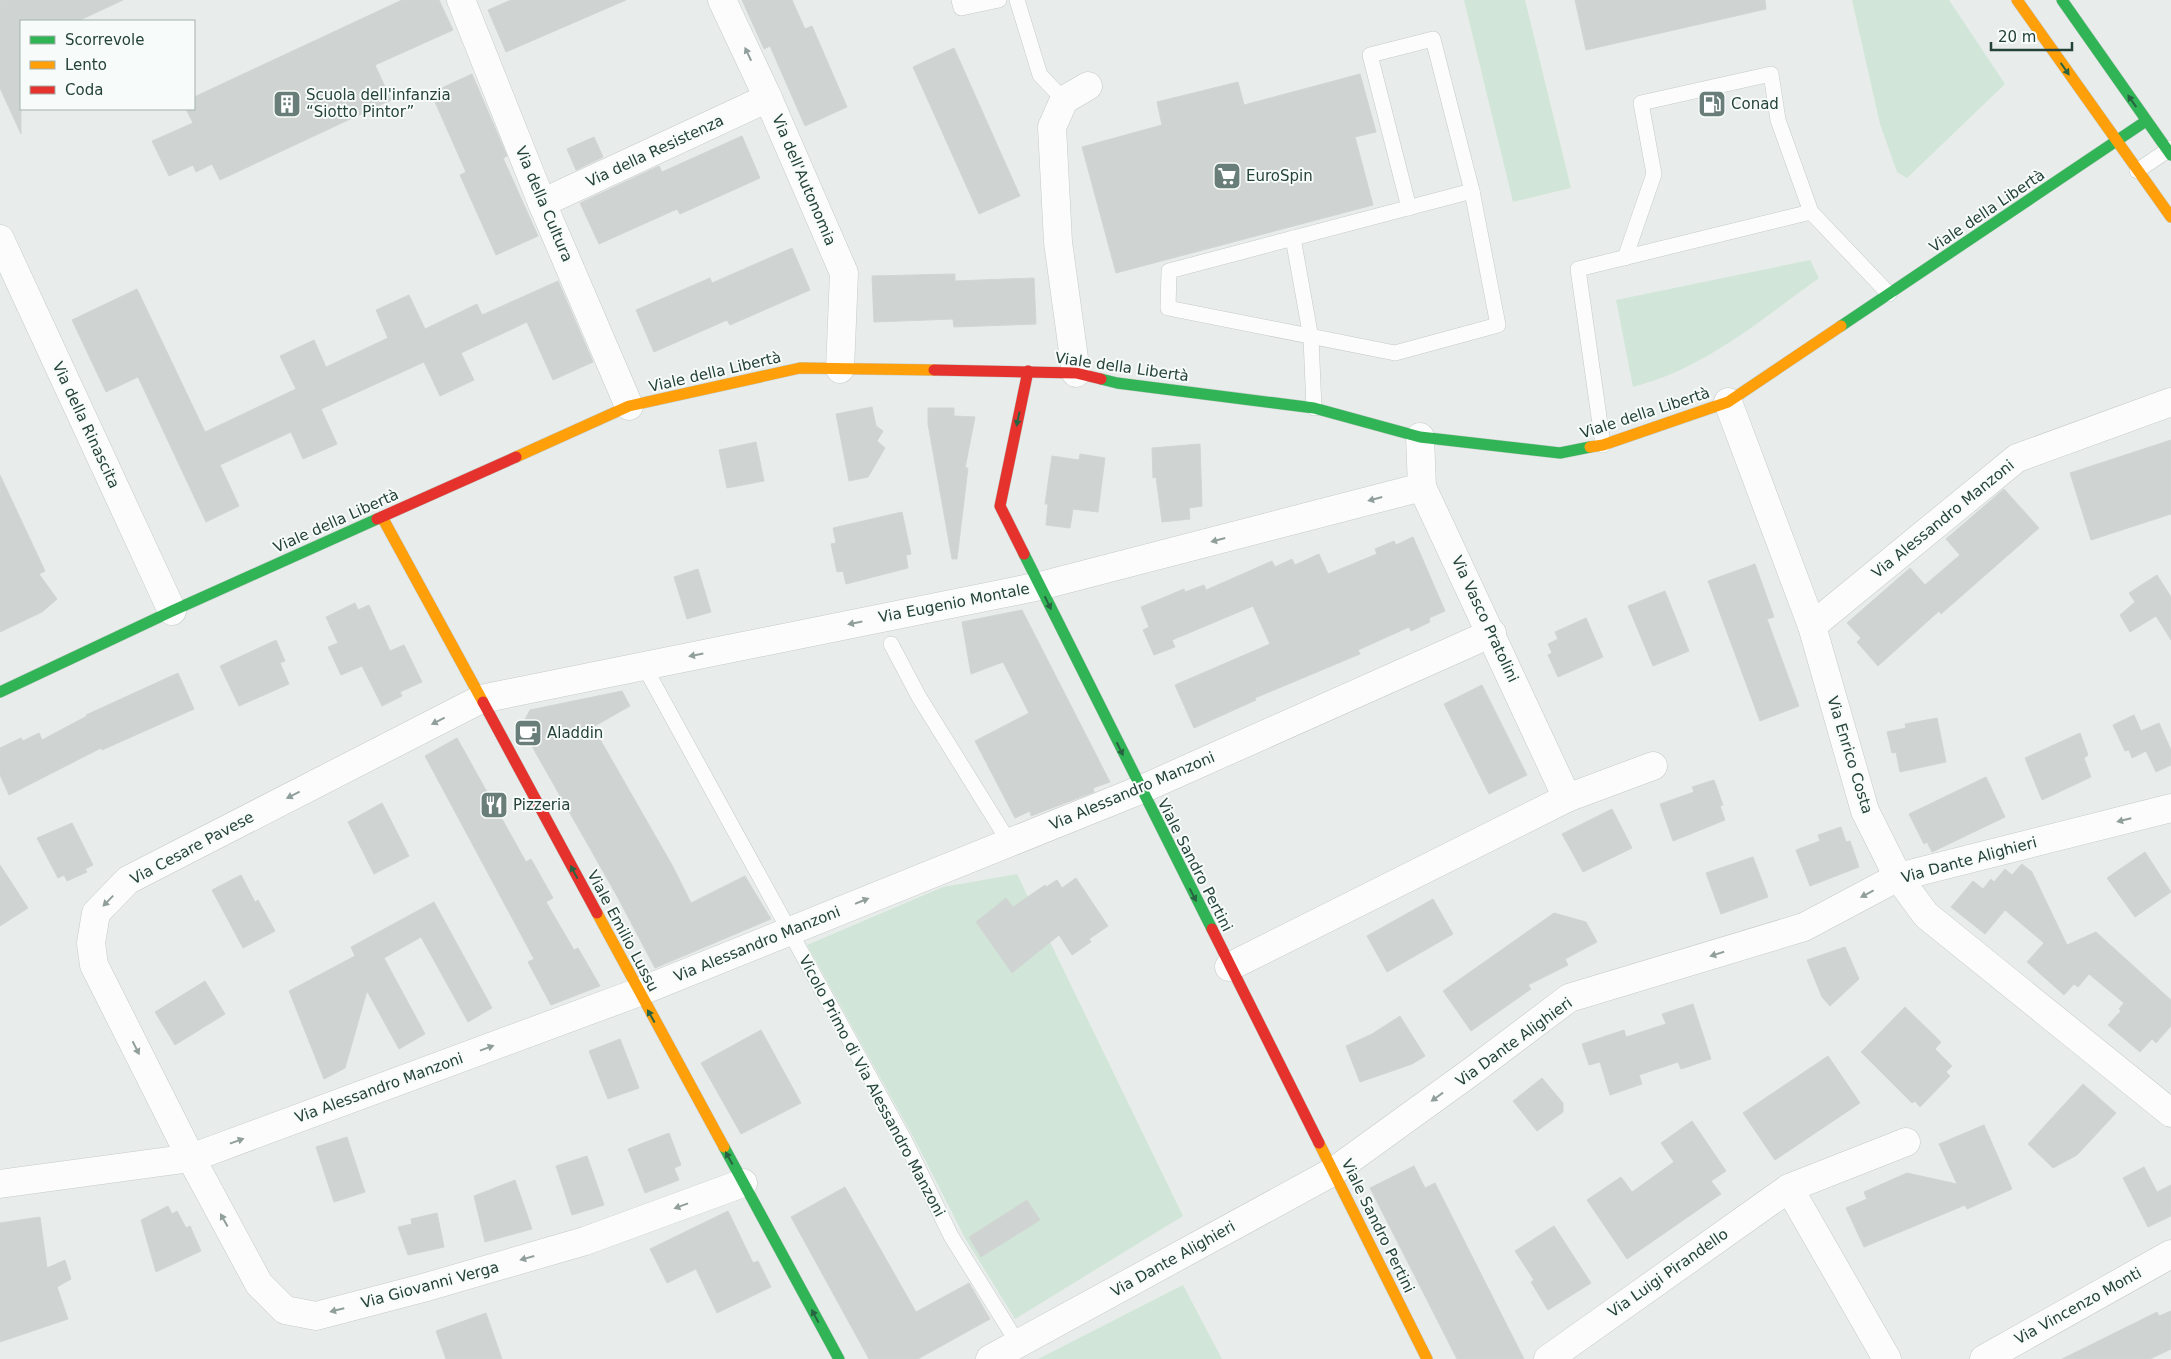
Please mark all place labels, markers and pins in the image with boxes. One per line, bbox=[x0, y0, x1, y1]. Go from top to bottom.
place label: Scuola dell'infanzia “Siotto Pintor” bbox=[306, 86, 451, 121]
building icon: Scuola dell'infanzia “Siotto Pintor” bbox=[272, 89, 302, 119]
fuel station icon: Conad bbox=[1697, 89, 1727, 119]
place label: Conad bbox=[1731, 95, 1779, 113]
supermarket icon: EuroSpin bbox=[1212, 161, 1242, 191]
place label: EuroSpin bbox=[1246, 167, 1313, 185]
cafe icon: Aladdin bbox=[513, 718, 543, 748]
place label: Aladdin bbox=[547, 724, 603, 742]
restaurant icon: Pizzeria bbox=[479, 790, 509, 820]
place label: Pizzeria bbox=[513, 796, 570, 814]

